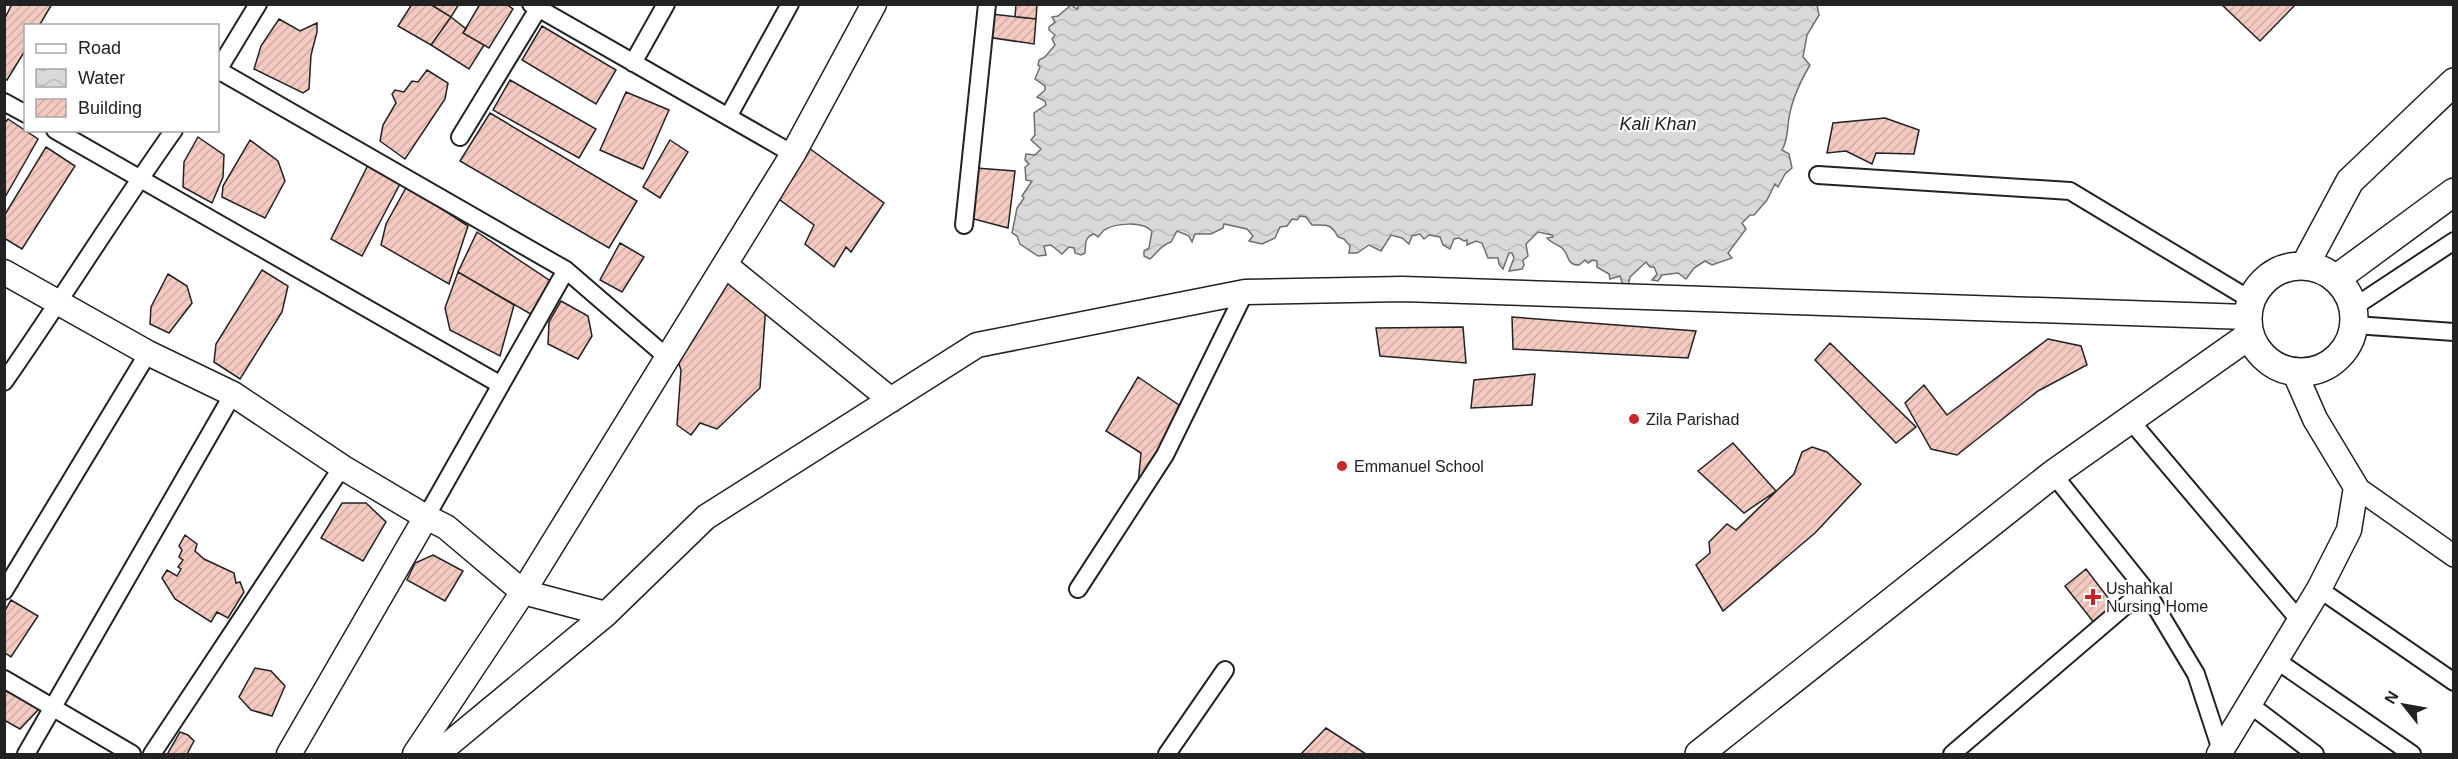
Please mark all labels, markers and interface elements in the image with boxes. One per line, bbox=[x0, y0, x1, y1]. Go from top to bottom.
legend bbox=[24, 24, 219, 132]
text: Road bbox=[78, 38, 121, 58]
text: Water bbox=[78, 68, 125, 88]
text: Building bbox=[78, 98, 142, 118]
water label: Kali Khan bbox=[1619, 114, 1697, 134]
place label: Zila Parishad bbox=[1646, 411, 1739, 428]
marker: Zila Parishad bbox=[1627, 412, 1641, 426]
place label: Emmanuel School bbox=[1354, 458, 1484, 475]
marker: Emmanuel School bbox=[1335, 459, 1349, 473]
place label: Ushahkal Nursing Home bbox=[2106, 580, 2208, 615]
marker: Ushahkal Nursing Home bbox=[2084, 588, 2102, 606]
north arrow bbox=[2374, 675, 2434, 735]
text: N bbox=[2381, 688, 2402, 707]

